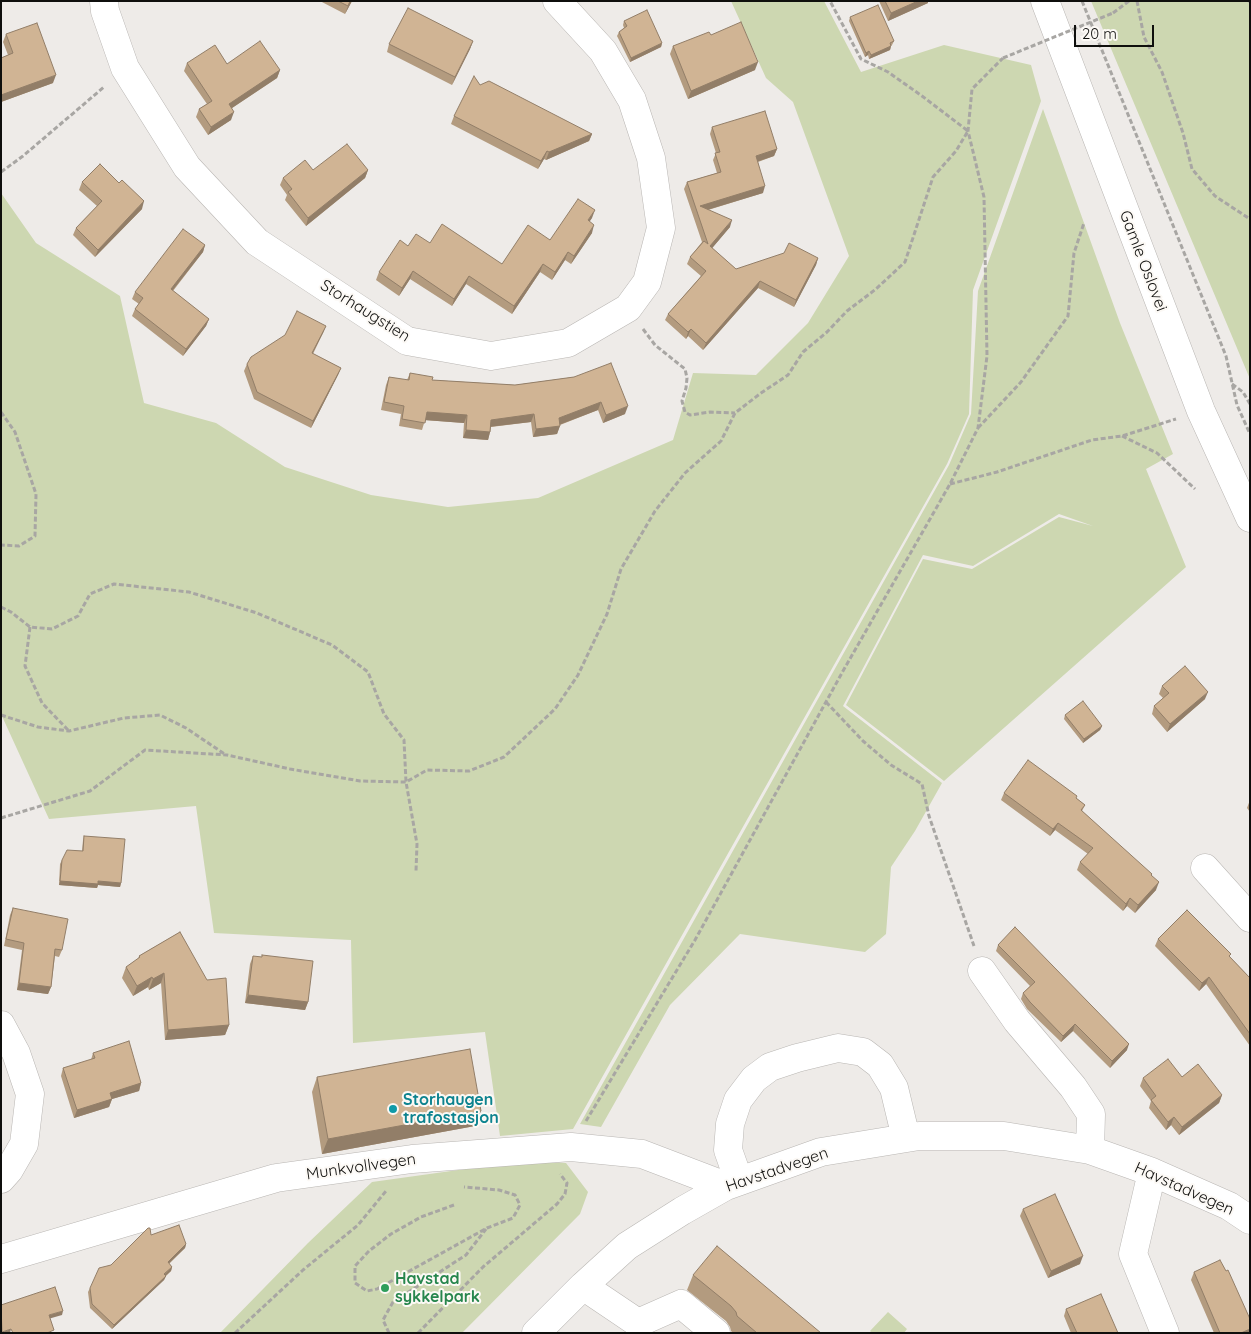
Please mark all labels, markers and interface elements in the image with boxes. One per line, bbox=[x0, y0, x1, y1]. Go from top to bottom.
scale bar bbox=[1076, 15, 1156, 47]
text: 20 m bbox=[1082, 24, 1117, 43]
street label: Gamle Oslovei bbox=[1115, 208, 1171, 314]
street label: Storhaugstien bbox=[317, 276, 413, 346]
place label: Storhaugen trafostasjon bbox=[403, 1090, 499, 1128]
marker: Storhaugen trafostasjon bbox=[387, 1103, 399, 1115]
street label: Havstadvegen bbox=[723, 1144, 831, 1196]
street label: Munkvollvegen bbox=[305, 1150, 417, 1184]
street label: Havstadvegen bbox=[1131, 1158, 1237, 1220]
place label: Havstad sykkelpark bbox=[395, 1269, 480, 1307]
marker: Havstad sykkelpark bbox=[379, 1282, 391, 1294]

